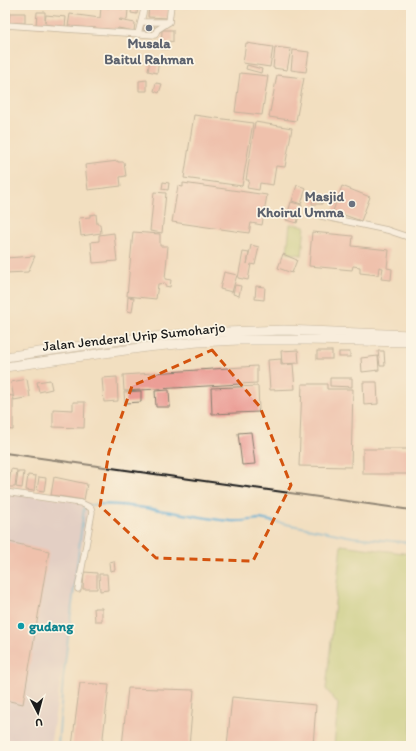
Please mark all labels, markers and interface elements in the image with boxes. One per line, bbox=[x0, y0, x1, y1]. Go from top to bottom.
marker: Musala Baitul Rahman bbox=[144, 23, 154, 33]
place label: Musala Baitul Rahman bbox=[104, 35, 194, 68]
place label: Masjid Khoirul Umma bbox=[257, 188, 345, 221]
marker: Masjid Khoirul Umma bbox=[347, 199, 357, 209]
street label: Jalan Jenderal Urip Sumoharjo bbox=[42, 319, 226, 355]
place label: gudang bbox=[29, 618, 74, 635]
marker: gudang bbox=[16, 621, 26, 631]
north arrow bbox=[18, 693, 58, 733]
text: U bbox=[35, 716, 43, 729]

